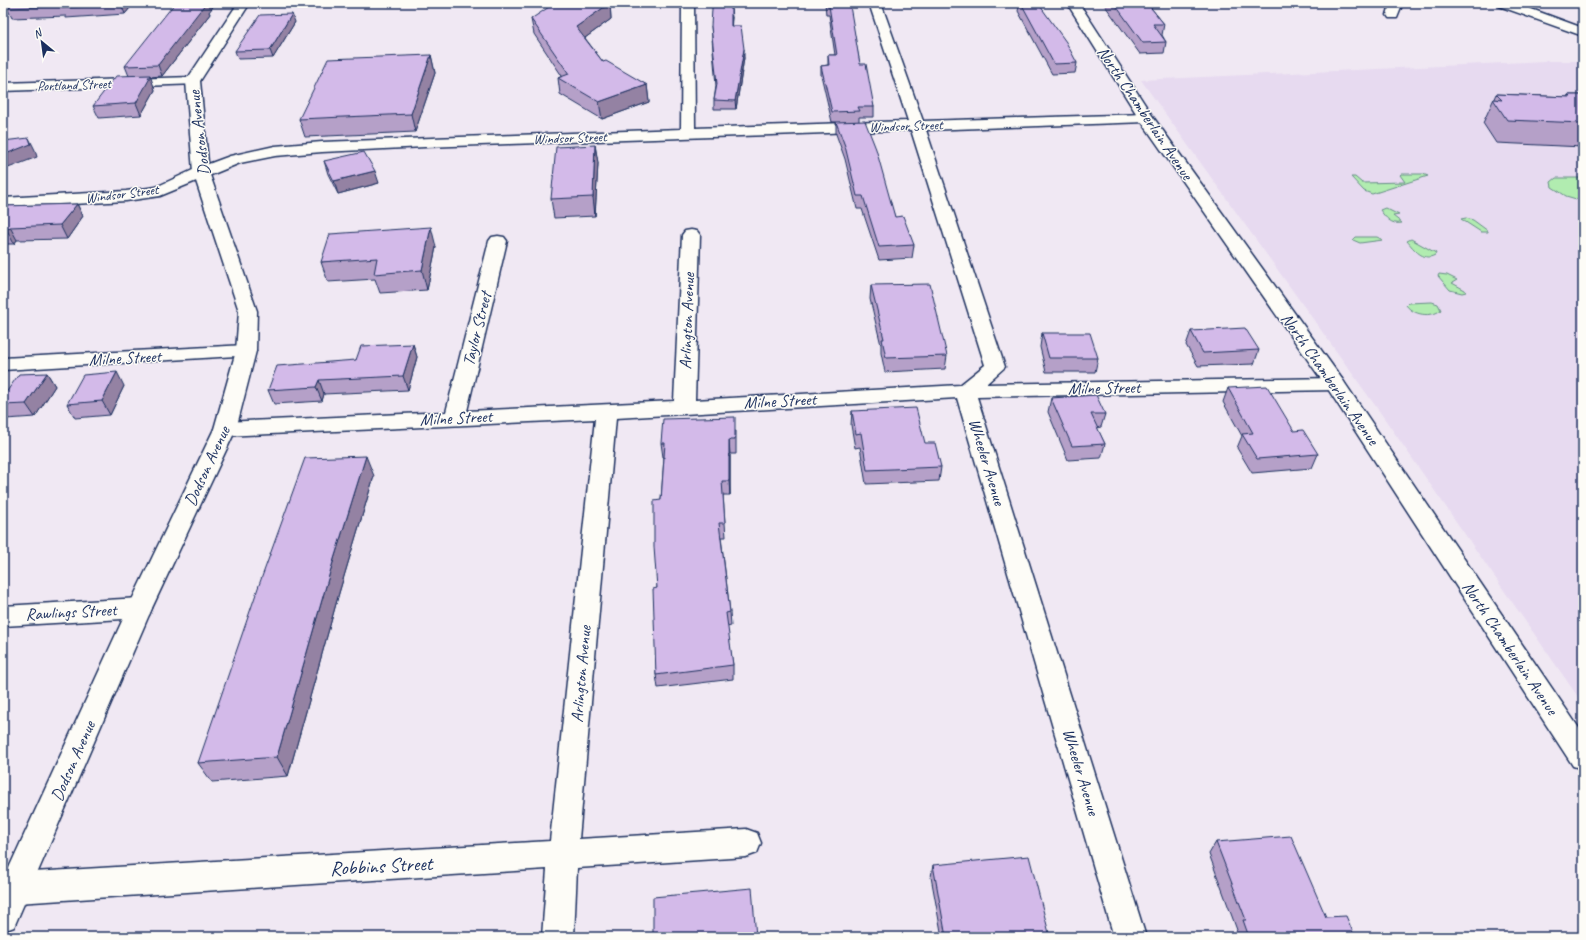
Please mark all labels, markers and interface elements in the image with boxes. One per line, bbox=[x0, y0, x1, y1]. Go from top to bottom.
north arrow bbox=[22, 22, 62, 62]
text: N bbox=[31, 24, 45, 41]
street label: North Chamberlain Avenue bbox=[1093, 42, 1198, 185]
street label: Portland Street bbox=[37, 75, 113, 95]
street label: Dodson Avenue bbox=[183, 88, 215, 177]
street label: Windsor Street bbox=[869, 116, 944, 136]
street label: Windsor Street bbox=[533, 128, 608, 148]
street label: Windsor Street bbox=[85, 181, 161, 207]
street label: Arlington Avenue bbox=[675, 271, 699, 370]
street label: Taylor Street bbox=[458, 288, 497, 368]
street label: North Chamberlain Avenue bbox=[1276, 309, 1384, 450]
street label: Milne Street bbox=[88, 345, 164, 370]
street label: Milne Street bbox=[1068, 377, 1143, 399]
street label: Milne Street bbox=[743, 388, 819, 413]
street label: Milne Street bbox=[419, 405, 495, 430]
street label: Wheeler Avenue bbox=[964, 416, 1011, 509]
street label: Dodson Avenue bbox=[179, 422, 235, 509]
street label: North Chamberlain Avenue bbox=[1458, 577, 1563, 720]
street label: Rawlings Street bbox=[25, 599, 120, 625]
street label: Arlington Avenue bbox=[566, 623, 596, 723]
street label: Dodson Avenue bbox=[46, 716, 101, 804]
street label: Wheeler Avenue bbox=[1058, 726, 1105, 819]
street label: Robbins Street bbox=[329, 851, 435, 881]

